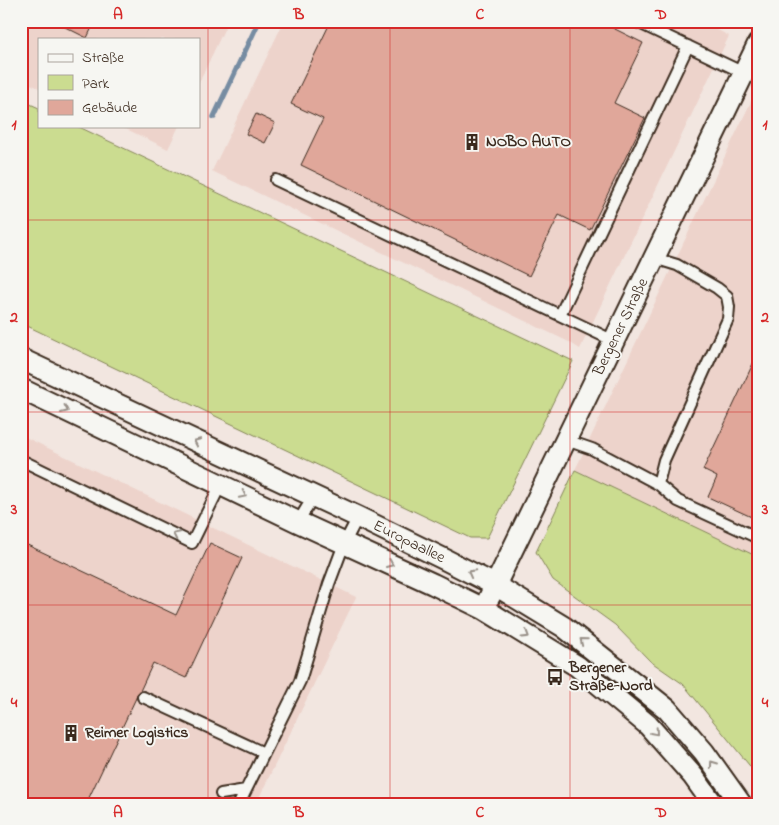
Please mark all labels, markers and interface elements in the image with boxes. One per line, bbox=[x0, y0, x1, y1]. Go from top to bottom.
text: A bbox=[113, 3, 123, 27]
text: B bbox=[293, 3, 305, 27]
text: C bbox=[476, 3, 485, 27]
text: D bbox=[654, 3, 667, 27]
legend bbox=[38, 38, 200, 128]
text: Straße bbox=[82, 47, 124, 69]
text: Park bbox=[82, 73, 110, 95]
text: Gebäude bbox=[82, 97, 138, 119]
text: 1 bbox=[11, 113, 17, 137]
text: 1 bbox=[762, 113, 768, 137]
place label: NOBO AUTO bbox=[486, 130, 572, 154]
building icon: NOBO AUTO bbox=[462, 132, 482, 152]
street label: Bergener Straße bbox=[587, 273, 655, 381]
text: 2 bbox=[9, 306, 18, 330]
text: 2 bbox=[760, 306, 769, 330]
one-way arrow bbox=[60, 404, 69, 414]
one-way arrow bbox=[193, 438, 202, 448]
one-way arrow bbox=[238, 489, 247, 499]
text: 3 bbox=[10, 498, 18, 522]
text: 3 bbox=[761, 498, 769, 522]
street label: Europaallee bbox=[369, 514, 450, 570]
one-way arrow bbox=[172, 531, 181, 541]
one-way arrow bbox=[385, 558, 394, 569]
one-way arrow bbox=[467, 569, 476, 579]
one-way arrow bbox=[520, 628, 529, 638]
one-way arrow bbox=[579, 638, 588, 647]
place label: Bergener Straße-Nord bbox=[568, 656, 653, 698]
bus stop icon: Bergener Straße-Nord bbox=[545, 667, 565, 687]
text: 4 bbox=[10, 691, 18, 715]
text: 4 bbox=[761, 691, 769, 715]
place label: Reimer Logistics bbox=[84, 721, 188, 746]
building icon: Reimer Logistics bbox=[61, 723, 81, 743]
one-way arrow bbox=[649, 727, 658, 736]
one-way arrow bbox=[710, 760, 719, 770]
text: A bbox=[113, 801, 123, 825]
text: B bbox=[293, 801, 305, 825]
text: C bbox=[476, 801, 485, 825]
text: D bbox=[654, 801, 667, 825]

